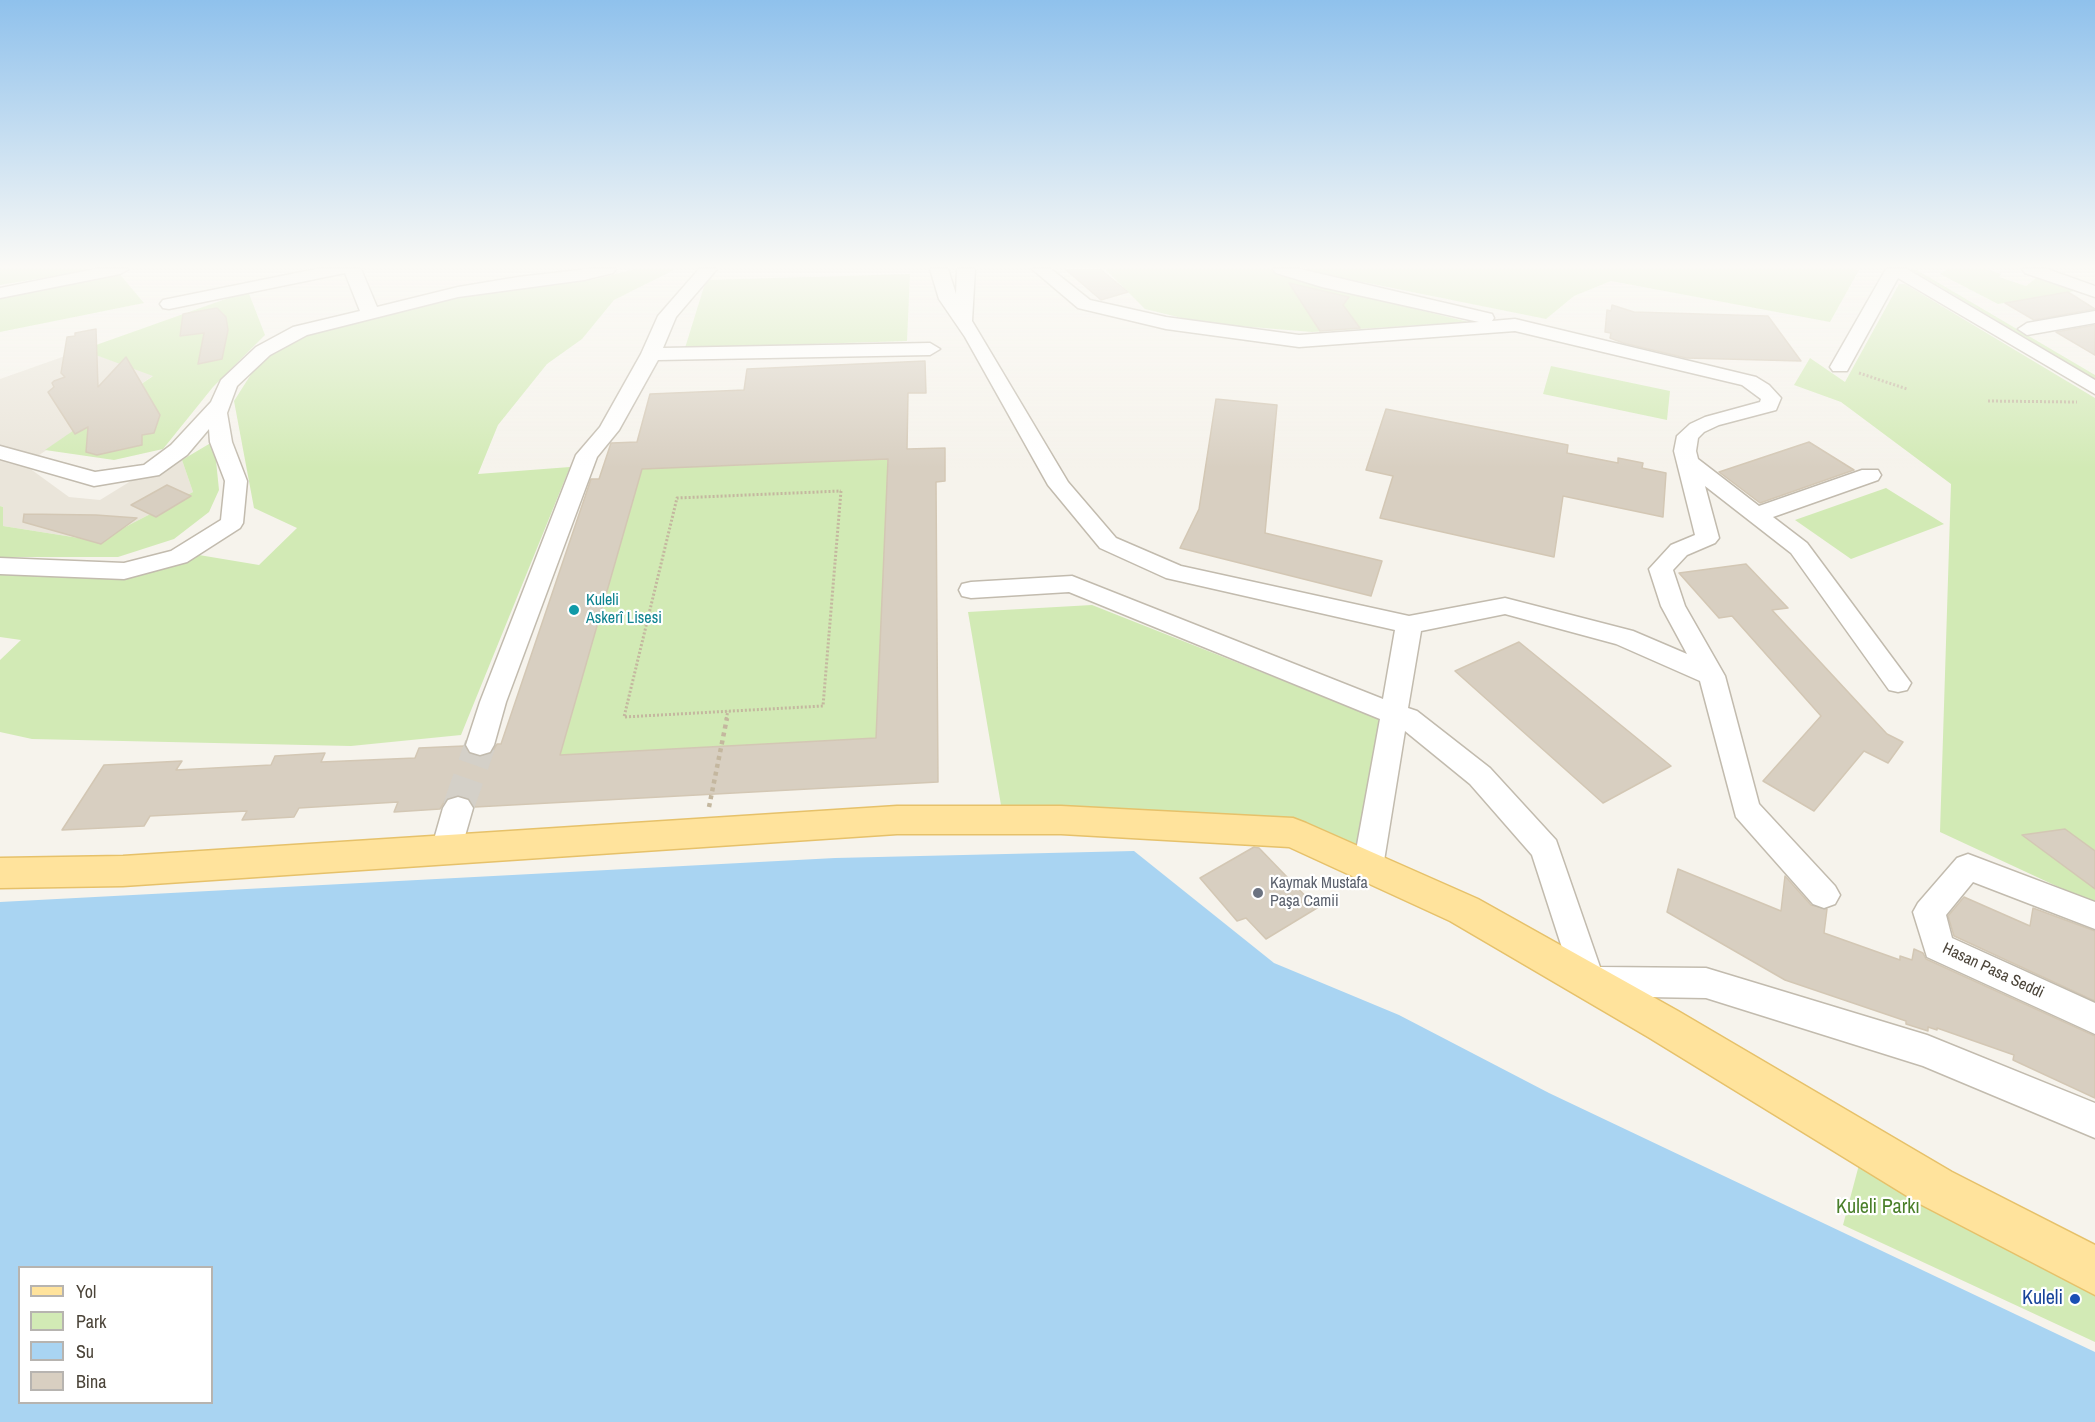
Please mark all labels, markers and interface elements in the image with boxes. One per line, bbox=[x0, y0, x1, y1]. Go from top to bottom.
place label: Kuleli Askerî Lisesi bbox=[586, 591, 662, 629]
marker: Kuleli Askerî Lisesi bbox=[567, 603, 581, 617]
place label: Kaymak Mustafa Paşa Camii bbox=[1270, 874, 1368, 912]
marker: Kaymak Mustafa Paşa Camii bbox=[1251, 886, 1265, 900]
street label: Hasan Pasa Seddi bbox=[1939, 939, 2047, 1003]
park label: Kuleli Parkı bbox=[1836, 1196, 1920, 1220]
legend bbox=[18, 1266, 213, 1404]
text: Yol bbox=[76, 1279, 96, 1304]
place label: Kuleli bbox=[2022, 1287, 2063, 1311]
marker: Kuleli bbox=[2068, 1292, 2082, 1306]
text: Park bbox=[76, 1309, 106, 1334]
text: Su bbox=[76, 1339, 94, 1364]
text: Bina bbox=[76, 1369, 106, 1394]

